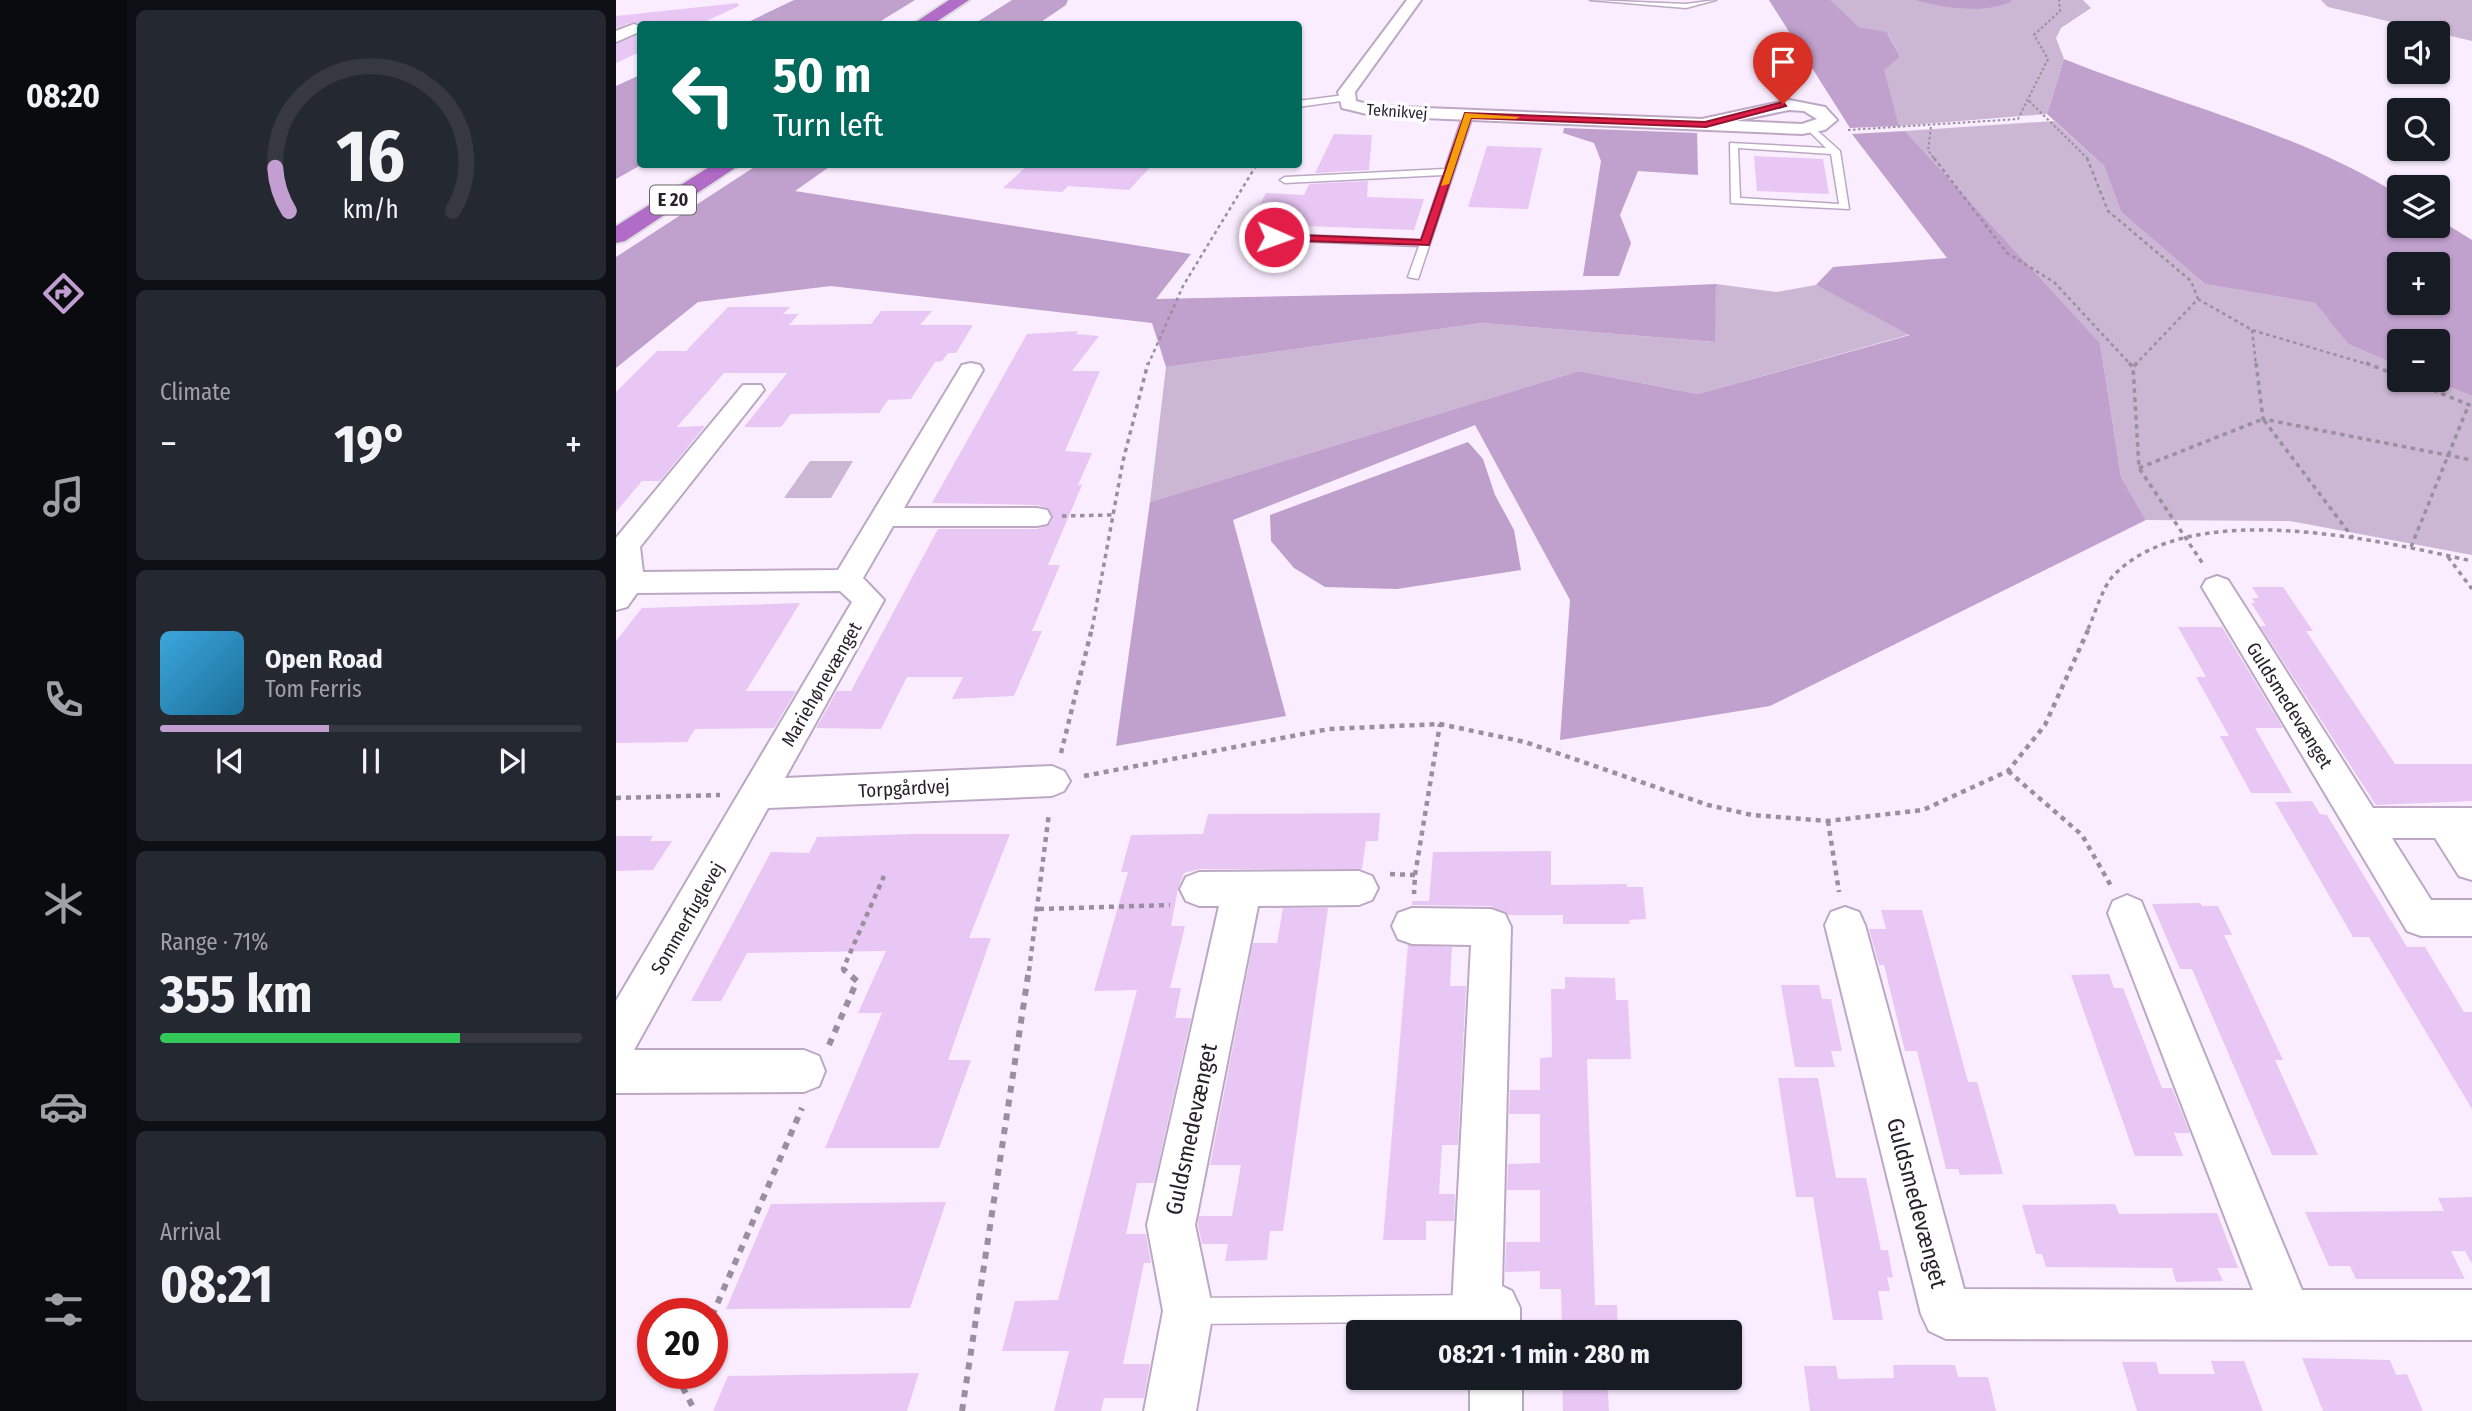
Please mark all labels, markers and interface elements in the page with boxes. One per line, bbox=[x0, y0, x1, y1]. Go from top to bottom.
map controls bbox=[2387, 21, 2450, 392]
button: sound bbox=[2387, 21, 2450, 84]
pin bbox=[1753, 32, 1813, 104]
icon: arrive bbox=[1764, 43, 1802, 81]
text: 50 m bbox=[773, 46, 871, 105]
icon: left bbox=[658, 49, 749, 140]
text: 08:20 bbox=[26, 77, 100, 115]
button: search bbox=[2387, 98, 2450, 161]
street label: Teknikvej bbox=[1366, 100, 1428, 123]
text: Turn left bbox=[773, 106, 883, 144]
text: 16 bbox=[337, 113, 405, 200]
button: layers bbox=[2387, 175, 2450, 238]
road number: E 20 bbox=[650, 186, 696, 215]
text: km/h bbox=[343, 195, 399, 225]
position arrow bbox=[1237, 200, 1311, 274]
button: + bbox=[2387, 252, 2450, 315]
icon: directions bbox=[39, 269, 88, 318]
button: − bbox=[2387, 329, 2450, 392]
text: Climate bbox=[160, 378, 231, 406]
text: 19° bbox=[334, 413, 408, 476]
text: − bbox=[160, 421, 177, 467]
text: + bbox=[565, 421, 582, 467]
icon: music bbox=[39, 472, 88, 521]
street label: Mariehønevænget bbox=[776, 617, 867, 751]
street label: Guldsmedevænget bbox=[2242, 638, 2338, 773]
text: Open Road bbox=[265, 644, 383, 675]
icon: phone bbox=[39, 675, 88, 724]
text: Tom Ferris bbox=[265, 675, 362, 703]
icon: previous bbox=[211, 742, 249, 780]
icon: pause bbox=[352, 742, 390, 780]
icon: next bbox=[493, 742, 531, 780]
street label: Torpgårdvej bbox=[858, 775, 950, 802]
street label: Sommerfuglevej bbox=[646, 858, 729, 979]
icon: climate bbox=[39, 879, 88, 928]
text: Range · 71% bbox=[160, 928, 268, 956]
text: 355 km bbox=[160, 963, 312, 1026]
street label: Guldsmedevænget bbox=[1159, 1040, 1223, 1218]
icon: car bbox=[39, 1082, 88, 1131]
street label: Guldsmedevænget bbox=[1881, 1115, 1953, 1292]
text: Arrival bbox=[160, 1218, 221, 1246]
text: 08:21 bbox=[160, 1253, 273, 1316]
icon: filters bbox=[39, 1285, 88, 1334]
speed limit sign: 20 bbox=[637, 1298, 728, 1389]
text: 08:21 · 1 min · 280 m bbox=[1438, 1339, 1650, 1370]

